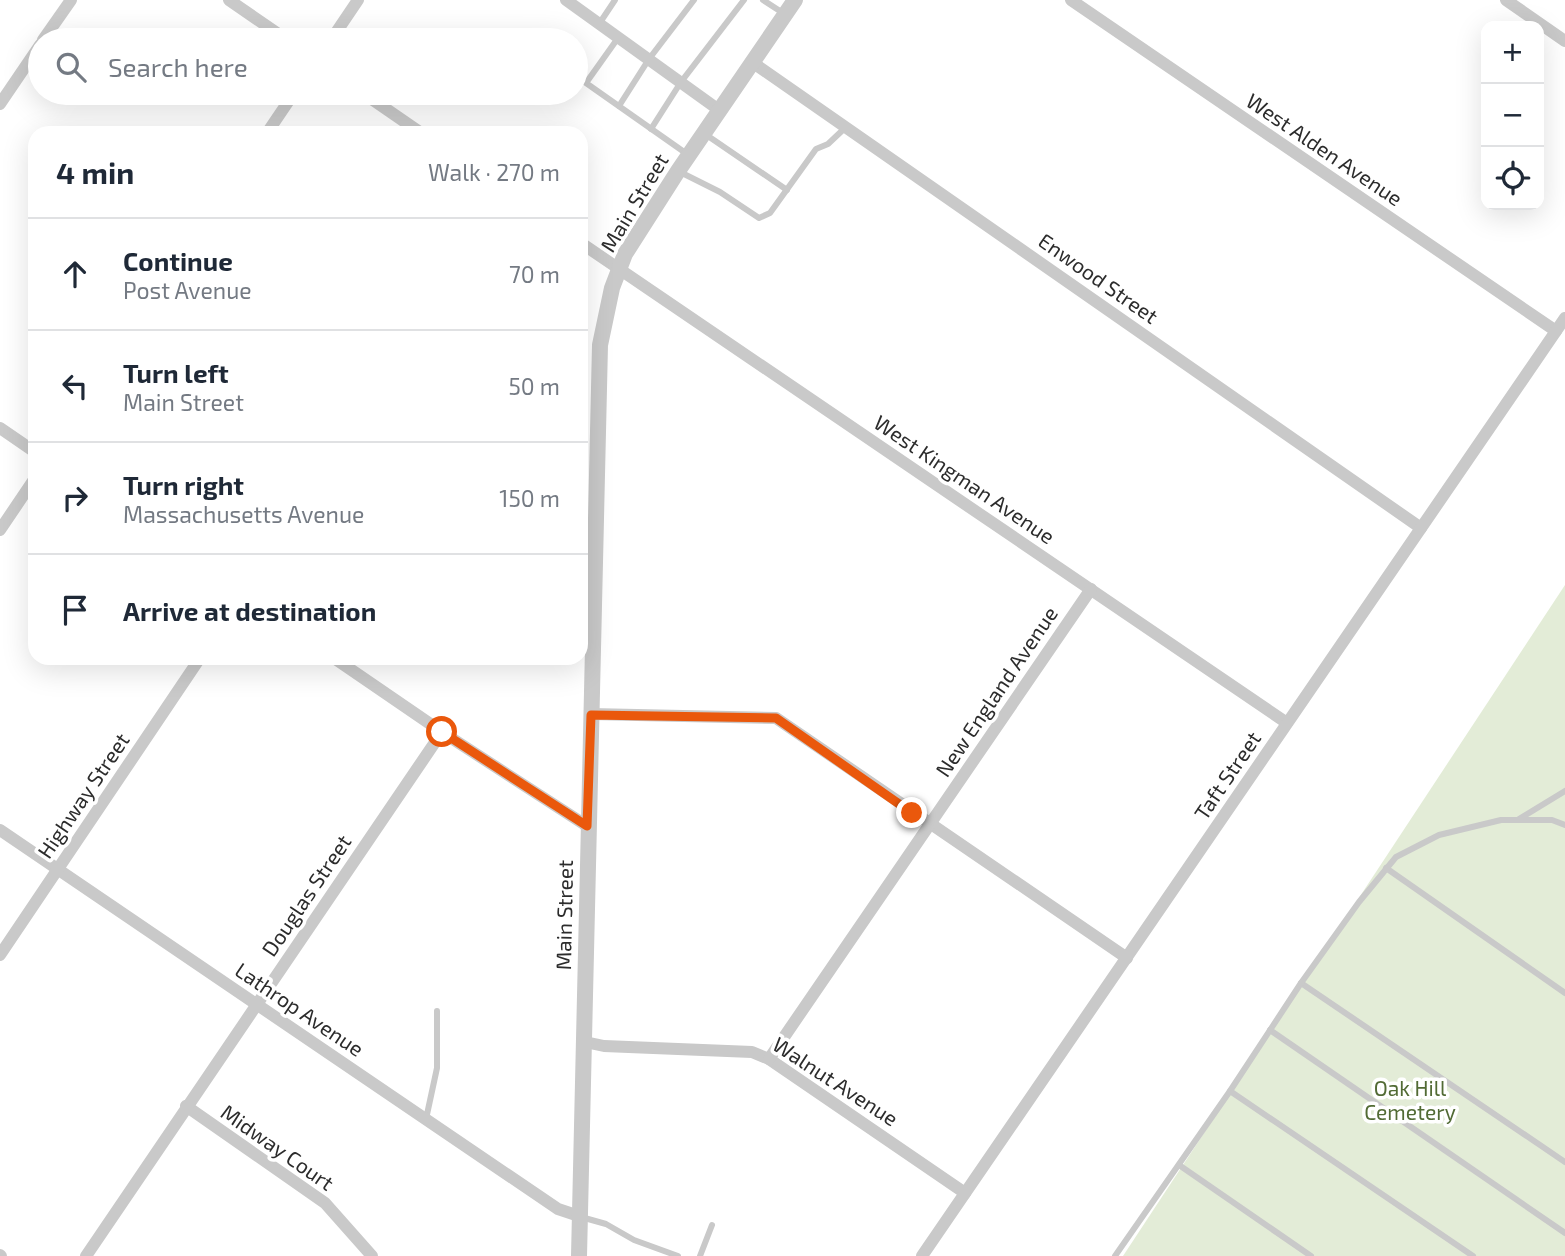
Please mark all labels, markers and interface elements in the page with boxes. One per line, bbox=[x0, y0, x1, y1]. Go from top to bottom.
map controls bbox=[1481, 21, 1544, 210]
button: + bbox=[1481, 21, 1544, 84]
search box bbox=[28, 28, 588, 105]
icon: search bbox=[52, 48, 90, 86]
text: Search here bbox=[108, 51, 248, 82]
button: − bbox=[1481, 84, 1544, 147]
street label: West Alden Avenue bbox=[1242, 87, 1408, 210]
button: locate bbox=[1481, 147, 1544, 210]
street label: Main Street bbox=[595, 148, 673, 256]
text: 4 min bbox=[56, 154, 134, 190]
text: Walk · 270 m bbox=[428, 158, 560, 186]
street label: Enwood Street bbox=[1034, 227, 1163, 328]
text: Continue bbox=[123, 245, 233, 276]
icon: ahead bbox=[56, 255, 94, 293]
text: 70 m bbox=[509, 260, 560, 288]
text: Post Avenue bbox=[123, 276, 252, 304]
text: Turn left bbox=[123, 357, 229, 388]
icon: left bbox=[56, 367, 94, 405]
text: 50 m bbox=[509, 372, 560, 400]
text: Main Street bbox=[123, 388, 244, 416]
street label: West Kingman Avenue bbox=[870, 409, 1060, 548]
text: Turn right bbox=[123, 469, 244, 500]
icon: right bbox=[56, 479, 94, 517]
text: 150 m bbox=[499, 484, 560, 512]
text: Massachusetts Avenue bbox=[123, 500, 364, 528]
icon: arrive bbox=[56, 591, 94, 629]
text: Arrive at destination bbox=[123, 595, 376, 626]
street label: New England Avenue bbox=[930, 601, 1062, 781]
route start bbox=[426, 716, 457, 747]
street label: Taft Street bbox=[1188, 726, 1265, 824]
street label: Highway Street bbox=[32, 728, 134, 863]
route end bbox=[896, 797, 927, 828]
street label: Douglas Street bbox=[256, 830, 356, 961]
street label: Main Street bbox=[550, 860, 577, 970]
street label: Lathrop Avenue bbox=[231, 957, 369, 1061]
street label: Walnut Avenue bbox=[769, 1031, 903, 1130]
park label: Oak Hill Cemetery bbox=[1364, 1075, 1456, 1124]
street label: Midway Court bbox=[217, 1099, 339, 1195]

